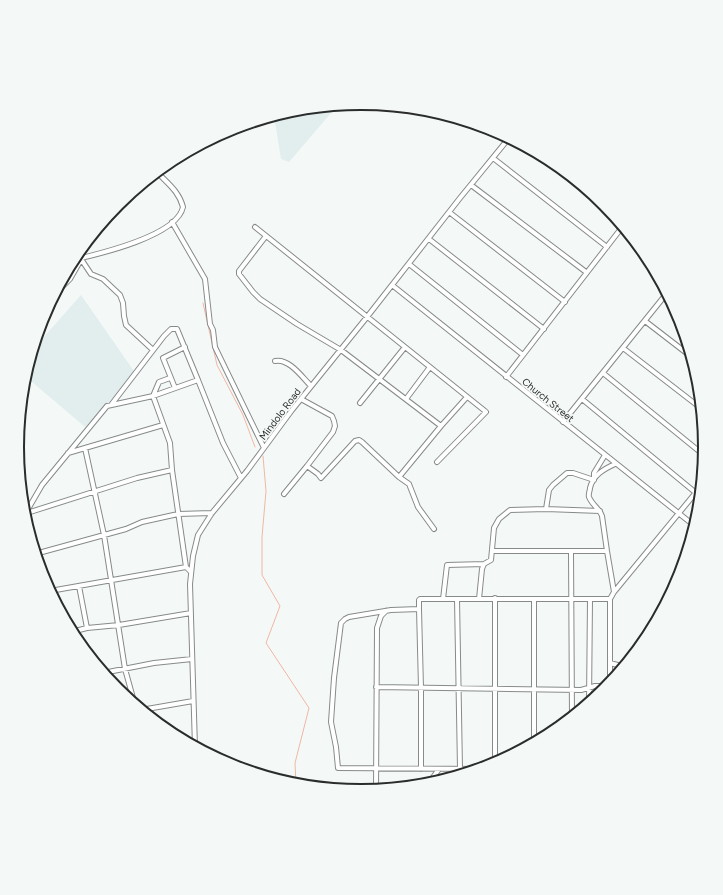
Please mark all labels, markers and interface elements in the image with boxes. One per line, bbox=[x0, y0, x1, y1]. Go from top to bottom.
street label: Church Street bbox=[519, 375, 577, 425]
street label: Mindolo Road bbox=[256, 385, 304, 442]

